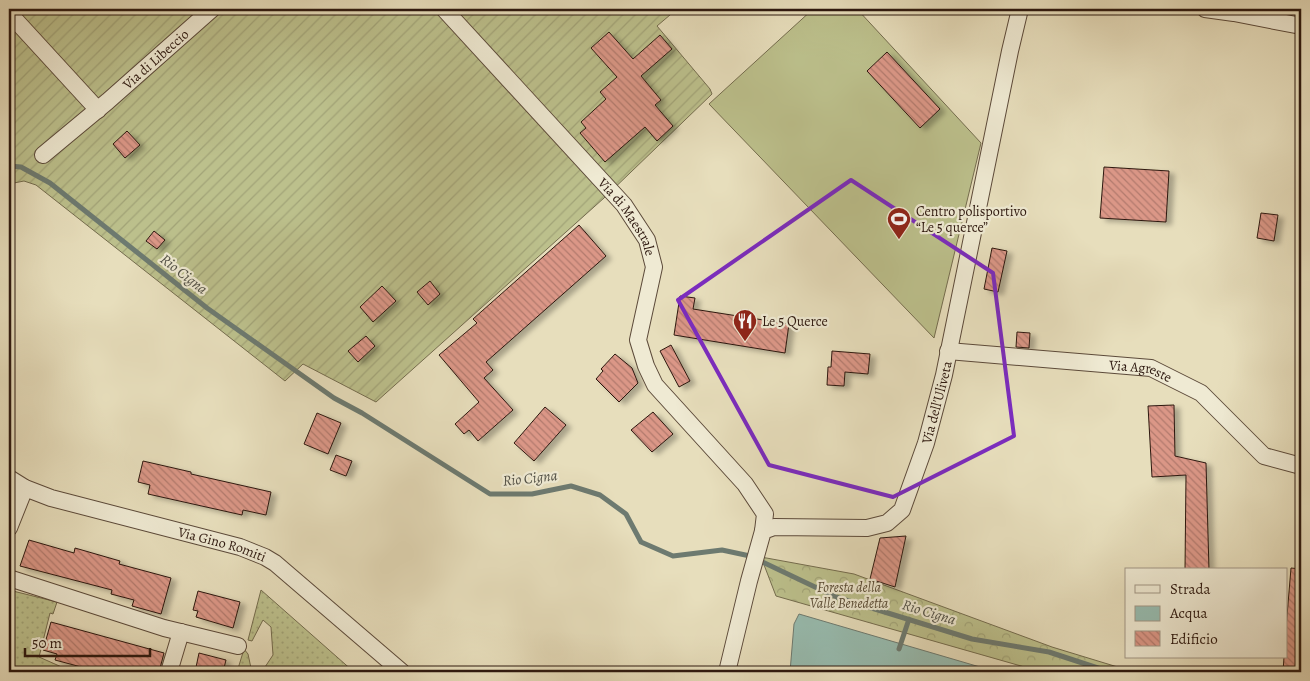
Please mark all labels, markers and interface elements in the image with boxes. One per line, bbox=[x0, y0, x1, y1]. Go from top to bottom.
street label: Via di Libeccio bbox=[118, 24, 193, 94]
street label: Via di Maestrale bbox=[593, 173, 660, 258]
place label: Centro polisportivo “Le 5 querce” bbox=[916, 202, 1027, 237]
sports icon: Centro polisportivo “Le 5 querce” bbox=[886, 206, 912, 240]
water label: Rio Cigna bbox=[156, 249, 212, 299]
restaurant icon: Le 5 Querce bbox=[732, 308, 758, 342]
place label: Le 5 Querce bbox=[762, 312, 828, 331]
street label: Via Agreste bbox=[1107, 355, 1175, 387]
street label: Via dell'Uliveta bbox=[916, 359, 956, 447]
water label: Rio Cigna bbox=[502, 465, 558, 491]
street label: Via Gino Romiti bbox=[175, 522, 269, 566]
legend bbox=[1125, 568, 1288, 658]
park label: Foresta della Valle Benedetta bbox=[810, 578, 889, 613]
text: Strada bbox=[1170, 579, 1211, 599]
water label: Rio Cigna bbox=[900, 594, 958, 630]
text: Acqua bbox=[1169, 603, 1208, 623]
scale bar bbox=[25, 626, 150, 658]
text: Edificio bbox=[1170, 629, 1218, 649]
text: 50 m bbox=[32, 633, 62, 653]

